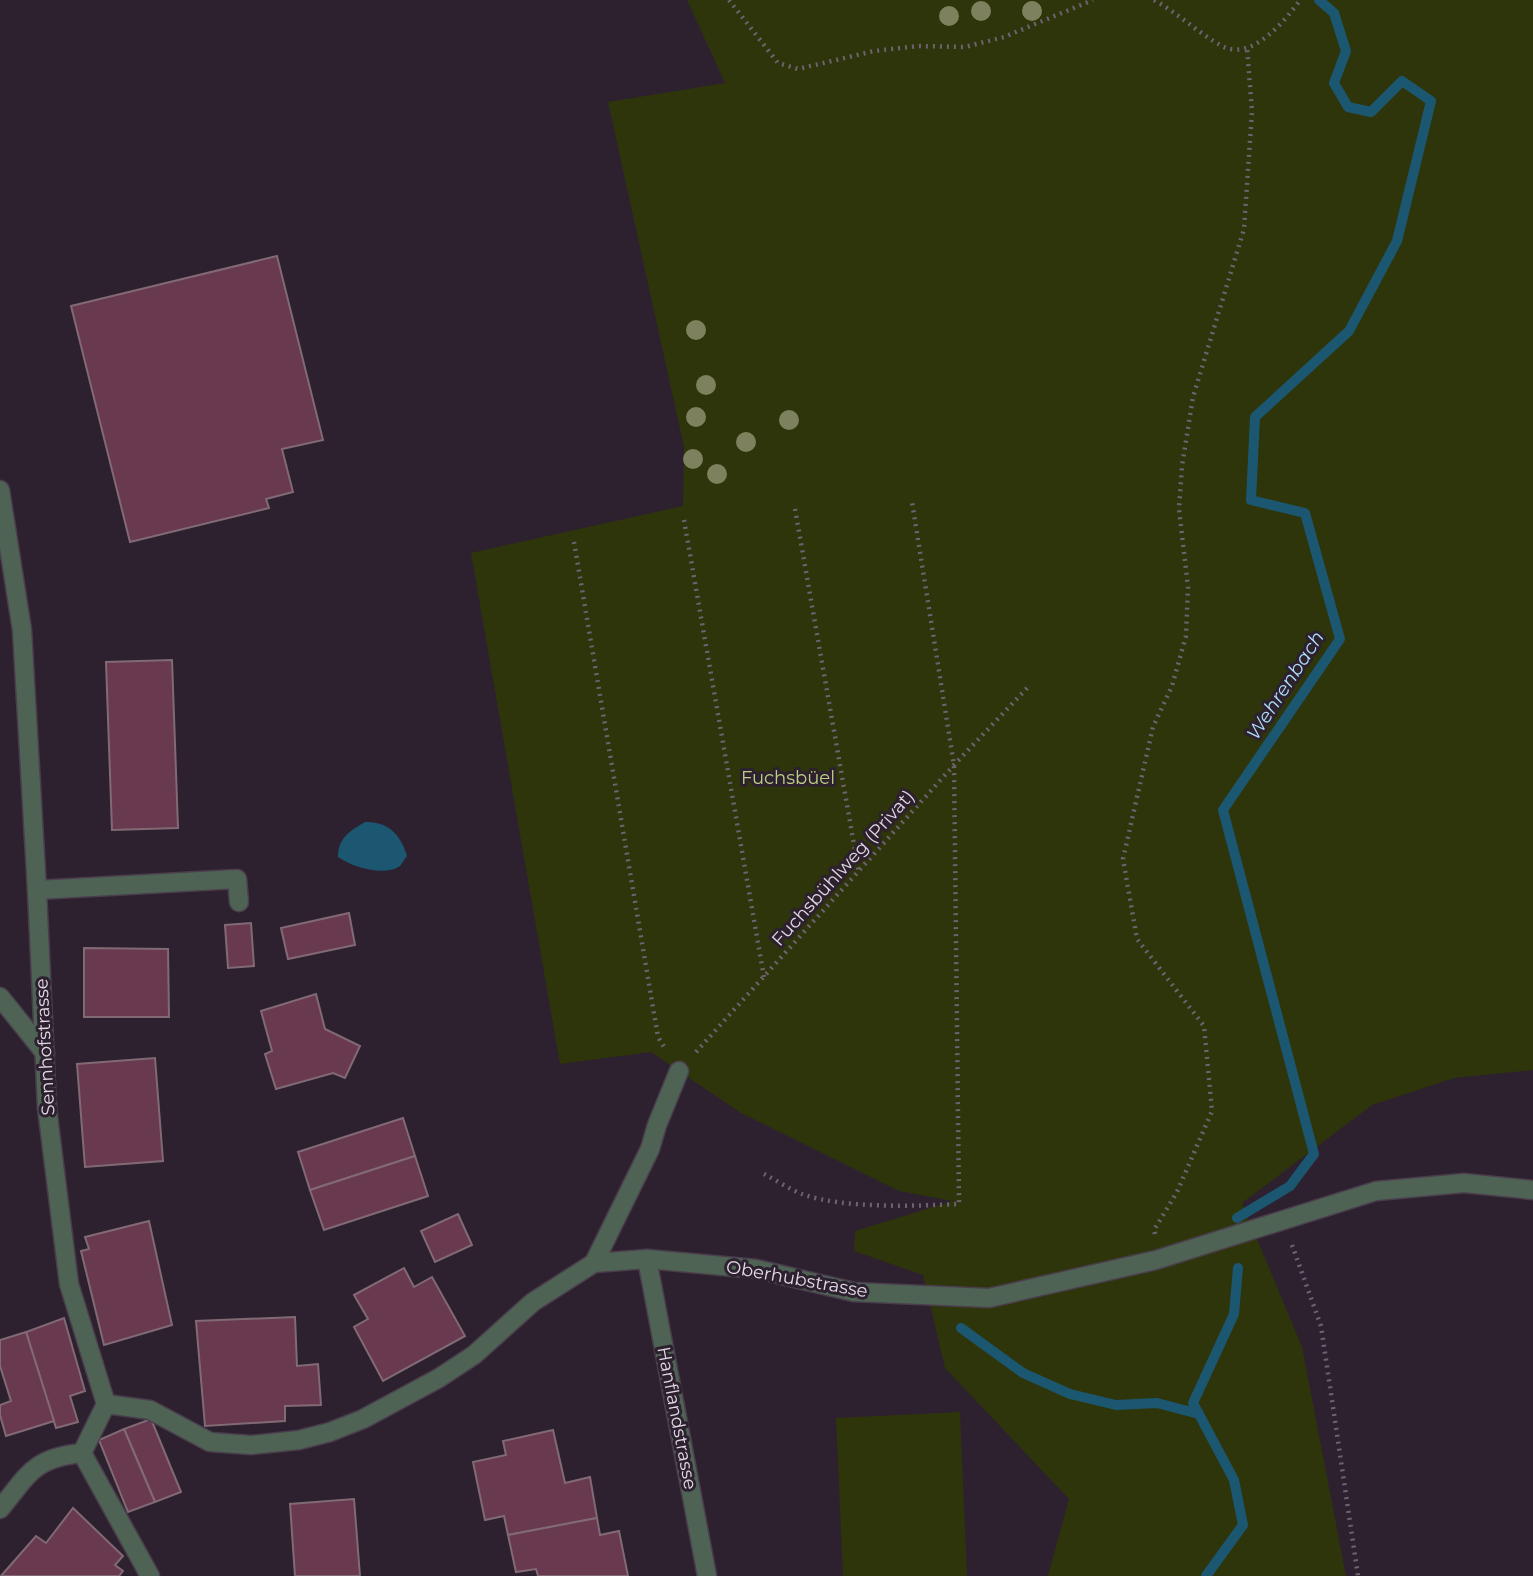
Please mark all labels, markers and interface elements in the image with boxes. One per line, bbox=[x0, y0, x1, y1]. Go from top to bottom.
water label: Wehrenbach bbox=[1242, 627, 1329, 744]
park label: Fuchsbüel bbox=[741, 767, 835, 789]
street label: Fuchsbühlweg (Privat) bbox=[767, 785, 919, 951]
street label: Sennhofstrasse bbox=[30, 978, 60, 1116]
street label: Oberhubstrasse bbox=[724, 1256, 870, 1302]
street label: Hanflandstrasse bbox=[652, 1345, 702, 1491]

